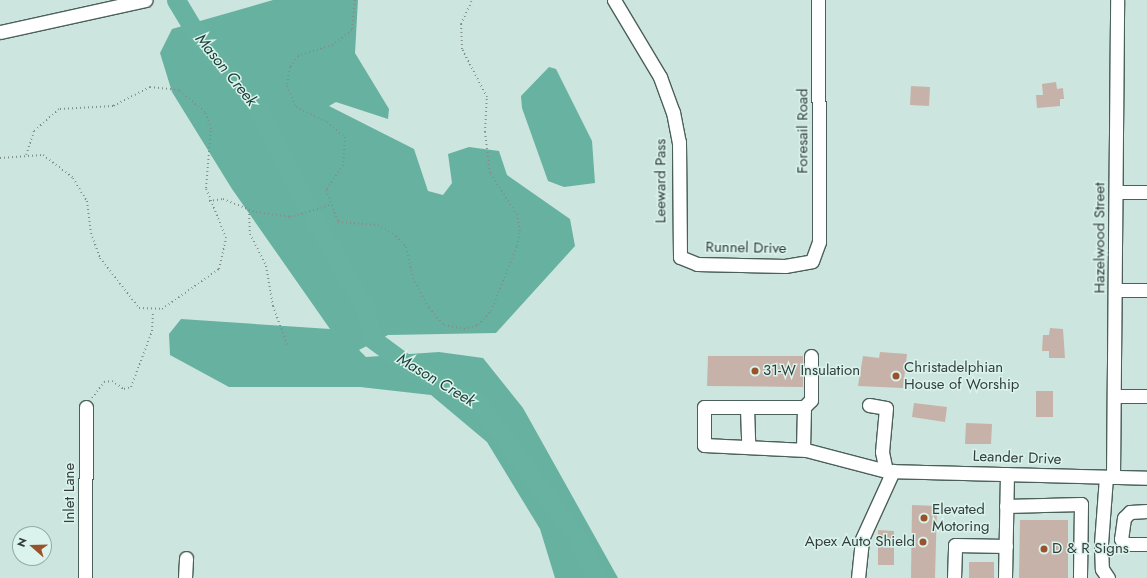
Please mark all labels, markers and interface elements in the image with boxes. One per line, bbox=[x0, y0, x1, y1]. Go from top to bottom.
water label: Mason Creek bbox=[191, 30, 261, 110]
street label: Foresail Road bbox=[794, 88, 812, 174]
street label: Leeward Pass bbox=[652, 139, 670, 223]
street label: Hazelwood Street bbox=[1091, 183, 1109, 293]
street label: Runnel Drive bbox=[705, 238, 787, 258]
water label: Mason Creek bbox=[393, 349, 479, 411]
place label: Christadelphian House of Worship bbox=[904, 358, 1019, 393]
place label: 31-W Insulation bbox=[763, 362, 860, 380]
marker: 31-W Insulation bbox=[750, 366, 760, 376]
marker: Christadelphian House of Worship bbox=[891, 371, 901, 381]
street label: Leander Drive bbox=[972, 447, 1062, 469]
street label: Inlet Lane bbox=[61, 463, 79, 523]
place label: Elevated Motoring bbox=[932, 500, 990, 535]
marker: Elevated Motoring bbox=[919, 513, 929, 523]
north arrow bbox=[12, 526, 52, 566]
place label: Apex Auto Shield bbox=[805, 533, 915, 551]
text: N bbox=[13, 535, 31, 549]
marker: Apex Auto Shield bbox=[918, 537, 928, 547]
place label: D & R Signs bbox=[1052, 540, 1129, 558]
marker: D & R Signs bbox=[1039, 544, 1049, 554]

